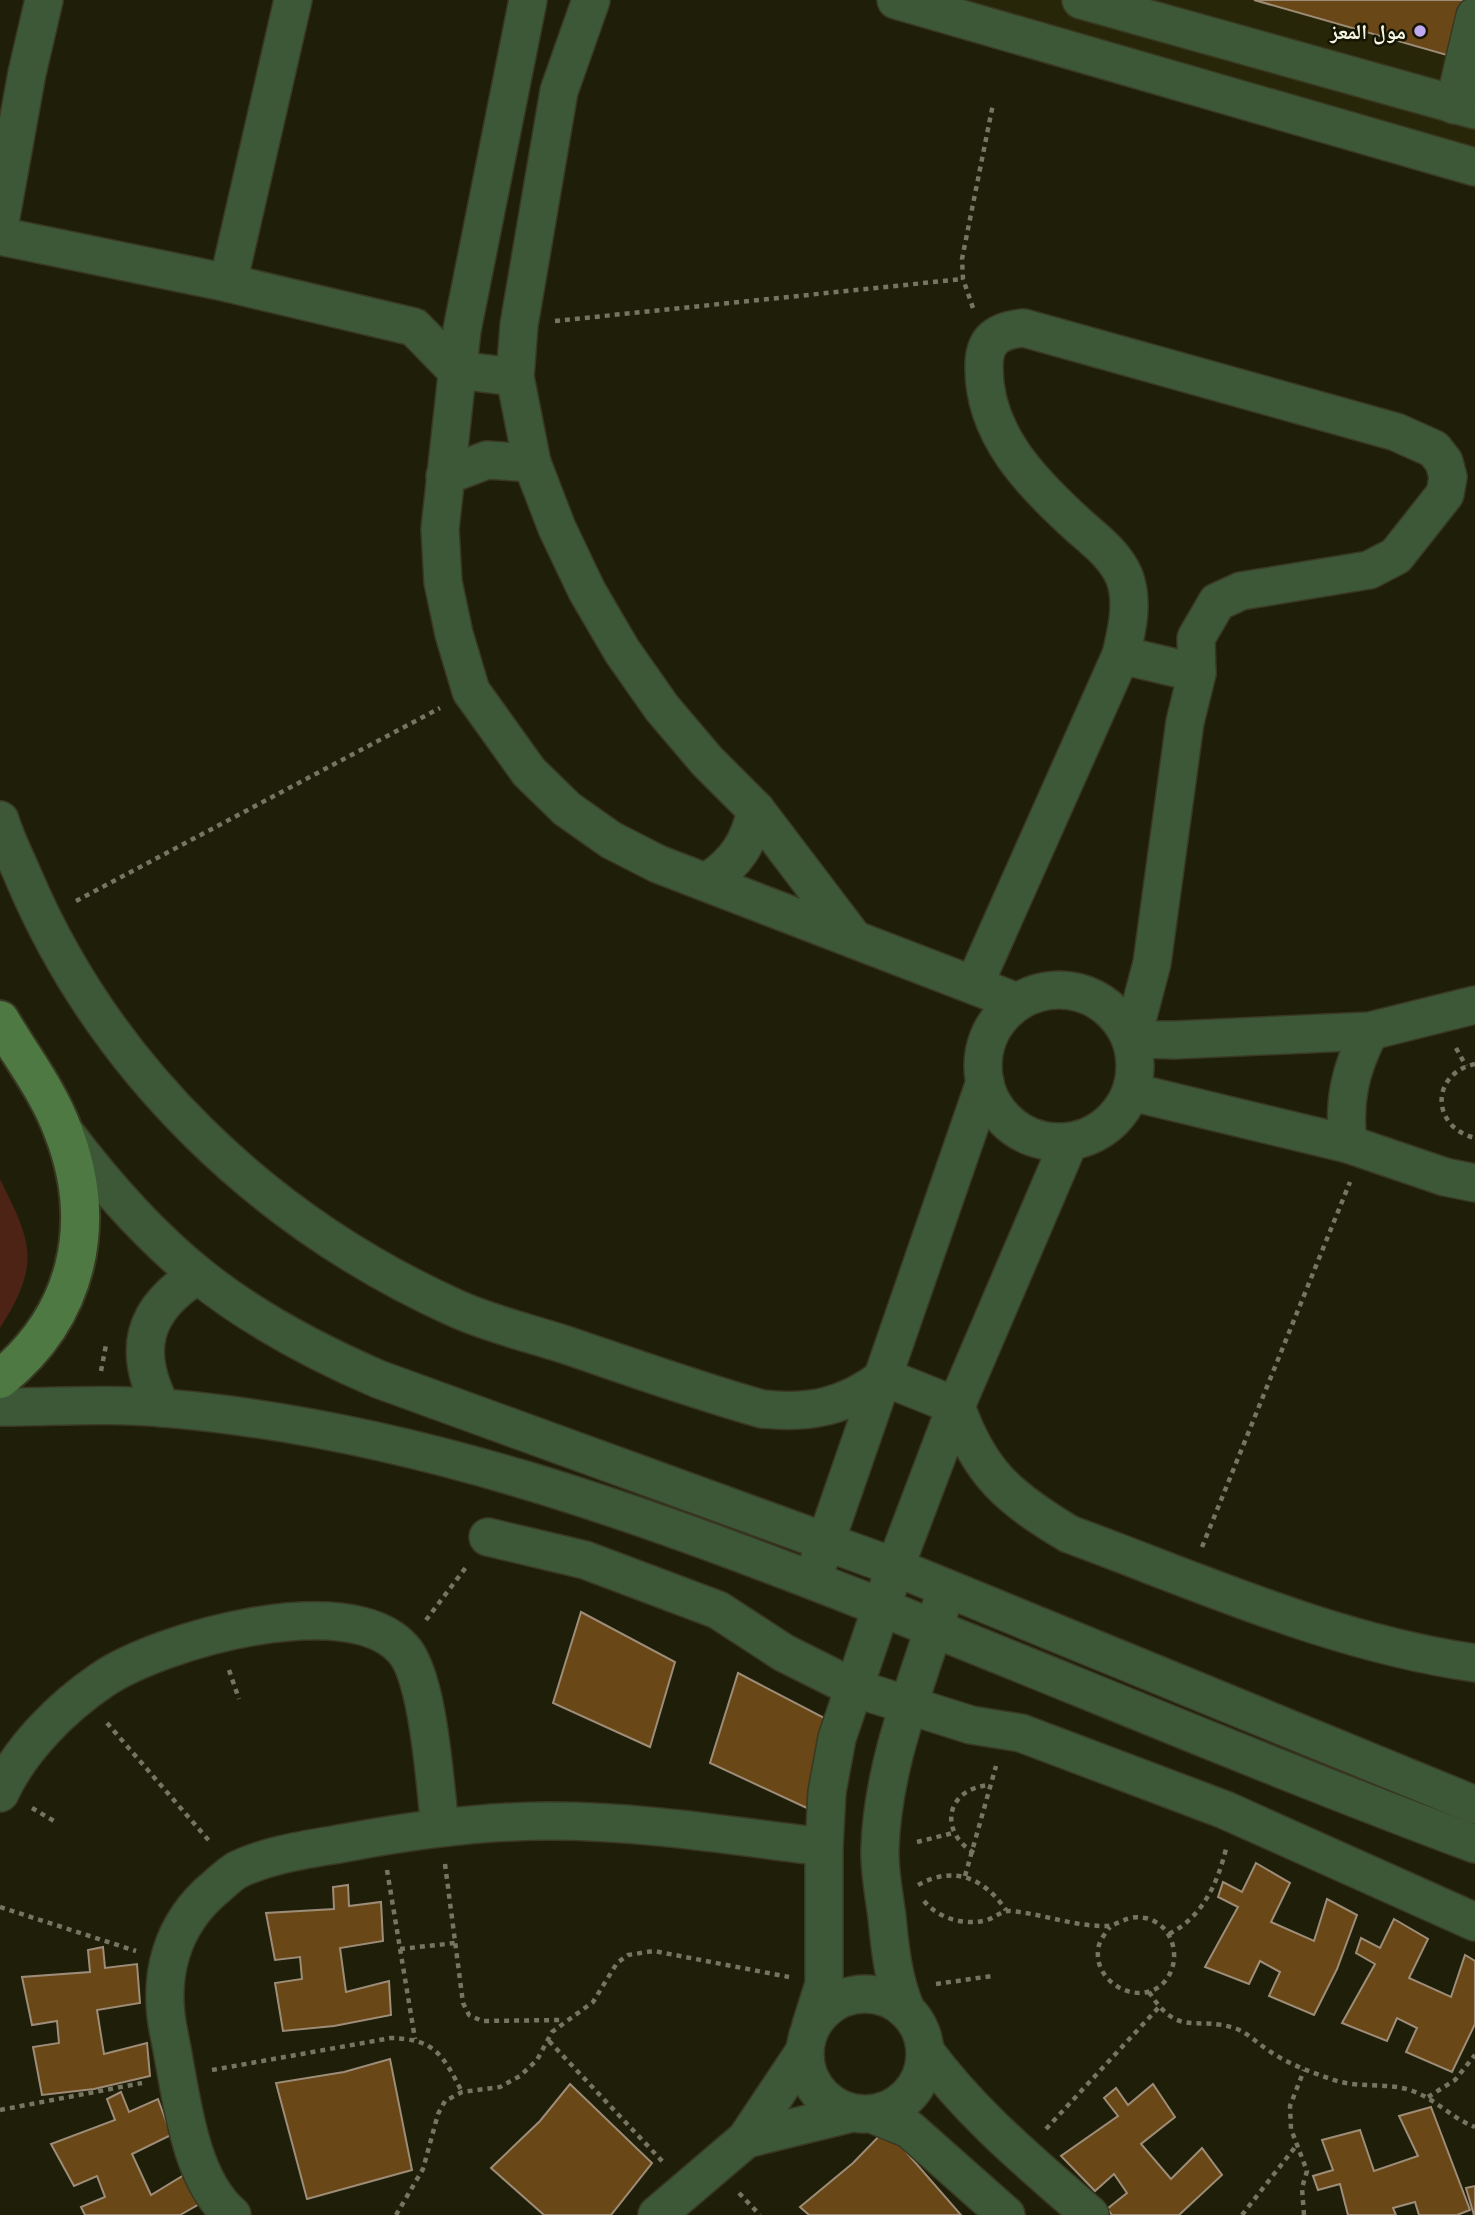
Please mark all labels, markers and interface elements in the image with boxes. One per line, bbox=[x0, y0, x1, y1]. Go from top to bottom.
place label: مول المعز bbox=[1329, 20, 1406, 45]
marker: مول المعز bbox=[1412, 23, 1428, 39]

